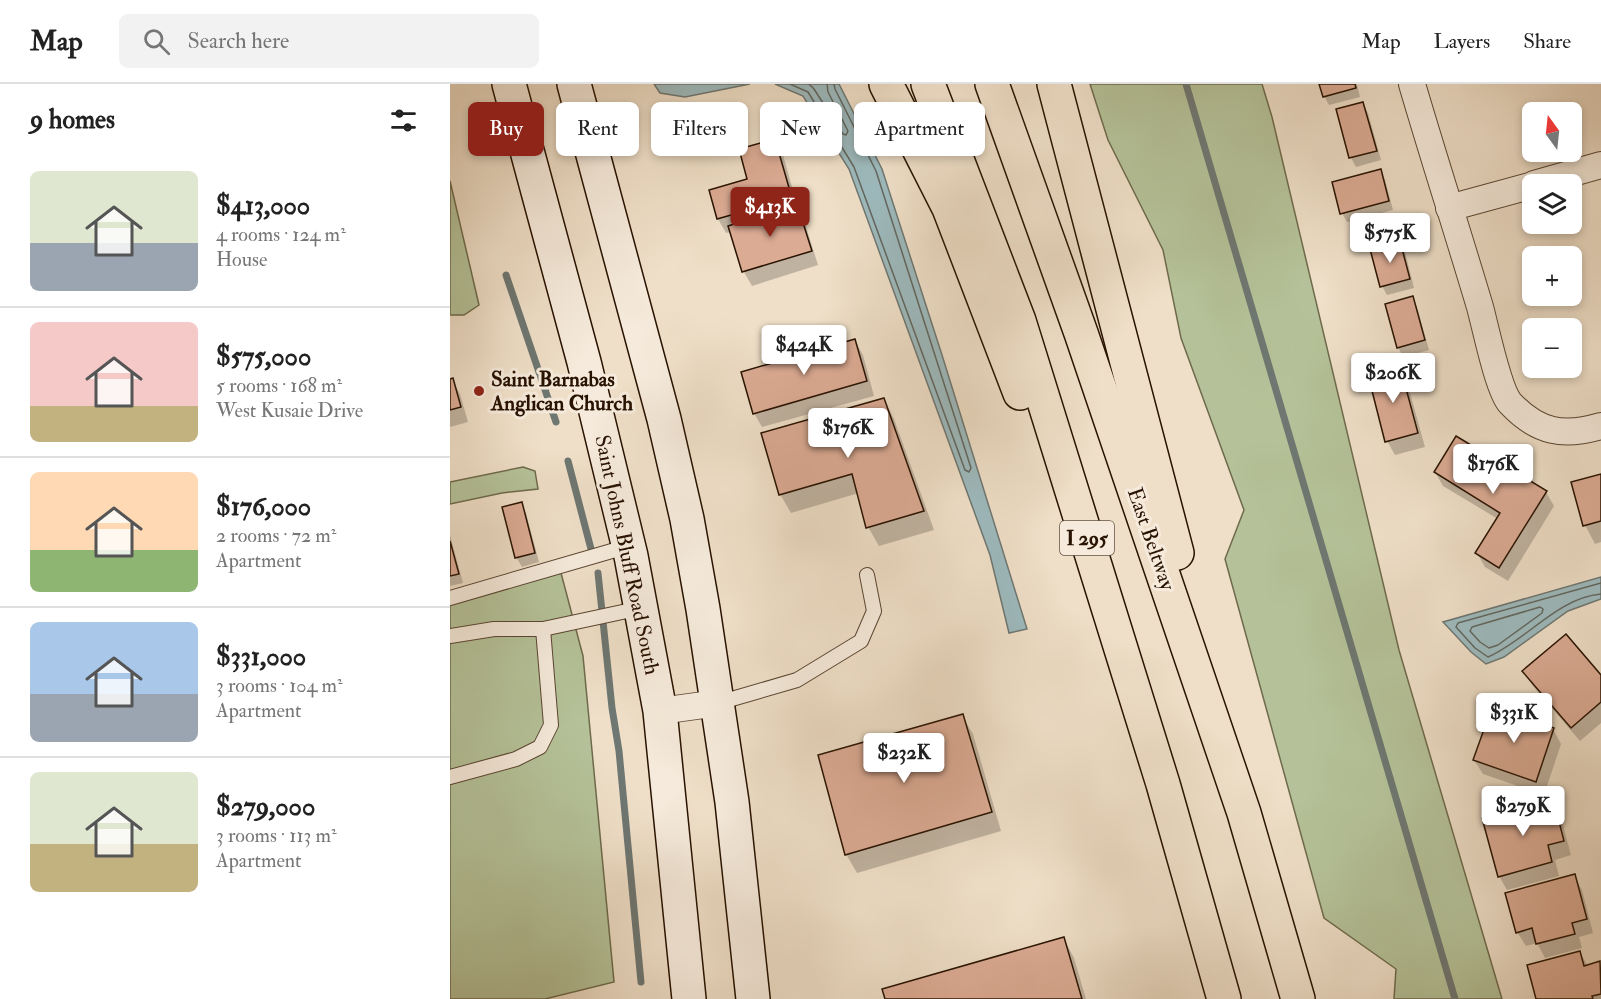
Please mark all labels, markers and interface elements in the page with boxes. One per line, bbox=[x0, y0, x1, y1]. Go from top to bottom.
search box bbox=[119, 14, 539, 68]
text: Map bbox=[30, 24, 83, 59]
icon: search bbox=[140, 25, 173, 58]
text: Search here bbox=[188, 27, 289, 55]
text: Map bbox=[1361, 28, 1401, 55]
text: Layers bbox=[1434, 28, 1490, 55]
text: Share bbox=[1523, 28, 1571, 55]
chip: Buy bbox=[468, 102, 544, 156]
chip: Rent bbox=[556, 102, 639, 156]
chip: Filters bbox=[651, 102, 748, 156]
chip: New bbox=[760, 102, 842, 156]
chip: Apartment bbox=[854, 102, 985, 156]
north arrow bbox=[1522, 102, 1582, 162]
map controls bbox=[1522, 102, 1582, 378]
text: 9 homes bbox=[30, 104, 115, 136]
icon: filters bbox=[387, 104, 420, 137]
button: layers bbox=[1522, 174, 1582, 234]
pin: $413K bbox=[728, 187, 812, 238]
text: $413,000 bbox=[216, 190, 310, 222]
text: $413K bbox=[745, 194, 795, 219]
icon: home bbox=[78, 195, 150, 267]
pin: $575K bbox=[1348, 213, 1432, 264]
text: $575K bbox=[1364, 220, 1416, 245]
text: 4 rooms · 124 m² bbox=[216, 222, 346, 247]
button: + bbox=[1522, 246, 1582, 306]
text: House bbox=[216, 247, 267, 272]
button: − bbox=[1522, 318, 1582, 378]
pin: $424K bbox=[762, 325, 846, 376]
text: $424K bbox=[775, 332, 833, 357]
text: $575,000 bbox=[216, 341, 311, 373]
icon: home bbox=[78, 346, 150, 418]
pin: $206K bbox=[1351, 353, 1435, 404]
text: $206K bbox=[1365, 360, 1421, 385]
place label: Saint Barnabas Anglican Church bbox=[490, 366, 633, 417]
text: 5 rooms · 168 m² bbox=[216, 373, 342, 398]
marker: Saint Barnabas Anglican Church bbox=[472, 384, 486, 398]
text: West Kusaie Drive bbox=[216, 398, 363, 423]
pin: $176K bbox=[806, 408, 890, 459]
text: $176K bbox=[822, 415, 874, 440]
street label: Saint Johns Bluff Road South bbox=[588, 433, 666, 677]
pin: $176K bbox=[1451, 444, 1535, 495]
text: $176K bbox=[1467, 451, 1519, 476]
street label: East Beltway bbox=[1121, 484, 1181, 595]
text: $176,000 bbox=[216, 491, 311, 523]
icon: home bbox=[78, 496, 150, 568]
road number: I 295 bbox=[1060, 521, 1114, 555]
text: 2 rooms · 72 m² bbox=[216, 523, 336, 548]
text: Apartment bbox=[216, 548, 301, 573]
text: $331,000 bbox=[216, 641, 306, 673]
icon: home bbox=[78, 646, 150, 718]
text: 3 rooms · 104 m² bbox=[216, 673, 343, 698]
pin: $331K bbox=[1472, 693, 1556, 744]
text: Apartment bbox=[216, 698, 301, 723]
text: $331K bbox=[1490, 700, 1538, 725]
pin: $232K bbox=[862, 733, 946, 784]
text: $232K bbox=[877, 740, 931, 765]
pin: $279K bbox=[1481, 786, 1565, 837]
text: $279,000 bbox=[216, 791, 315, 823]
text: $279K bbox=[1496, 793, 1550, 818]
icon: home bbox=[78, 796, 150, 868]
text: 3 rooms · 113 m² bbox=[216, 823, 337, 848]
text: Apartment bbox=[216, 848, 301, 873]

